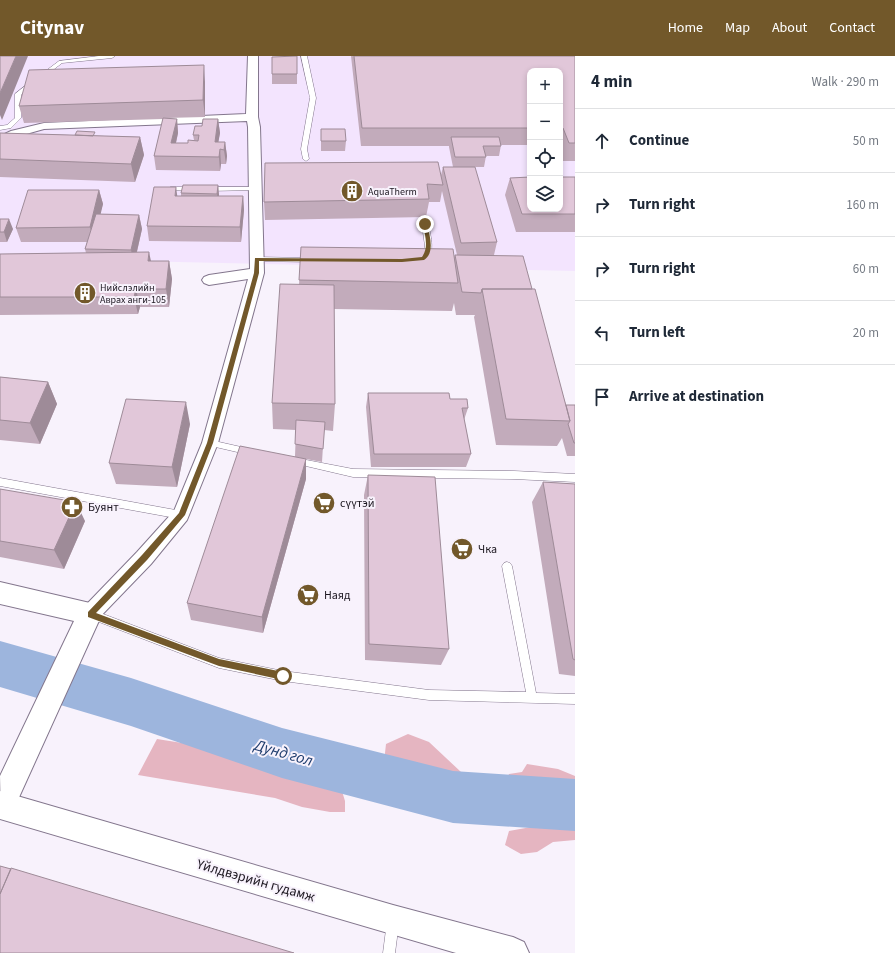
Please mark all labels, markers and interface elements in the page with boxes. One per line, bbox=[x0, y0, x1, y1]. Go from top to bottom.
text: Citynav bbox=[20, 15, 84, 42]
text: Home bbox=[668, 18, 703, 38]
text: Map bbox=[725, 18, 750, 38]
text: About bbox=[772, 18, 807, 38]
text: Contact bbox=[829, 18, 875, 38]
map controls bbox=[527, 68, 563, 212]
button: + bbox=[527, 68, 563, 104]
text: 4 min bbox=[591, 70, 632, 94]
text: Walk · 290 m bbox=[811, 73, 879, 91]
button: − bbox=[527, 104, 563, 140]
icon: ahead bbox=[591, 130, 613, 152]
text: Continue bbox=[629, 130, 689, 151]
text: 50 m bbox=[853, 132, 879, 150]
button: locate bbox=[527, 140, 563, 176]
button: layers bbox=[527, 176, 563, 212]
building icon: AquaTherm bbox=[339, 178, 365, 204]
place label: AquaTherm bbox=[368, 185, 417, 199]
icon: right bbox=[591, 194, 613, 216]
text: Turn right bbox=[629, 194, 695, 215]
text: 160 m bbox=[846, 196, 879, 214]
route end bbox=[416, 215, 434, 233]
icon: right bbox=[591, 258, 613, 280]
text: Turn right bbox=[629, 258, 695, 279]
text: 60 m bbox=[853, 260, 879, 278]
building icon: Нийслэлийн Аврах анги-105 bbox=[72, 280, 98, 306]
place label: Нийслэлийн Аврах анги-105 bbox=[100, 281, 166, 307]
icon: left bbox=[591, 322, 613, 344]
text: Turn left bbox=[629, 322, 685, 343]
text: 20 m bbox=[853, 324, 879, 342]
icon: arrive bbox=[591, 386, 613, 408]
text: Arrive at destination bbox=[629, 386, 764, 407]
supermarket icon: сүүтэй bbox=[311, 490, 337, 516]
pharmacy icon: Буянт bbox=[59, 494, 85, 520]
place label: сүүтэй bbox=[340, 495, 374, 512]
place label: Буянт bbox=[88, 499, 119, 516]
supermarket icon: Чка bbox=[449, 536, 475, 562]
place label: Чка bbox=[478, 541, 497, 558]
supermarket icon: Наяд bbox=[295, 582, 321, 608]
place label: Наяд bbox=[324, 587, 351, 604]
route start bbox=[274, 667, 292, 685]
water label: Дунд гол bbox=[251, 734, 316, 772]
street label: Yйлдвэрийн гудамж bbox=[193, 854, 318, 908]

